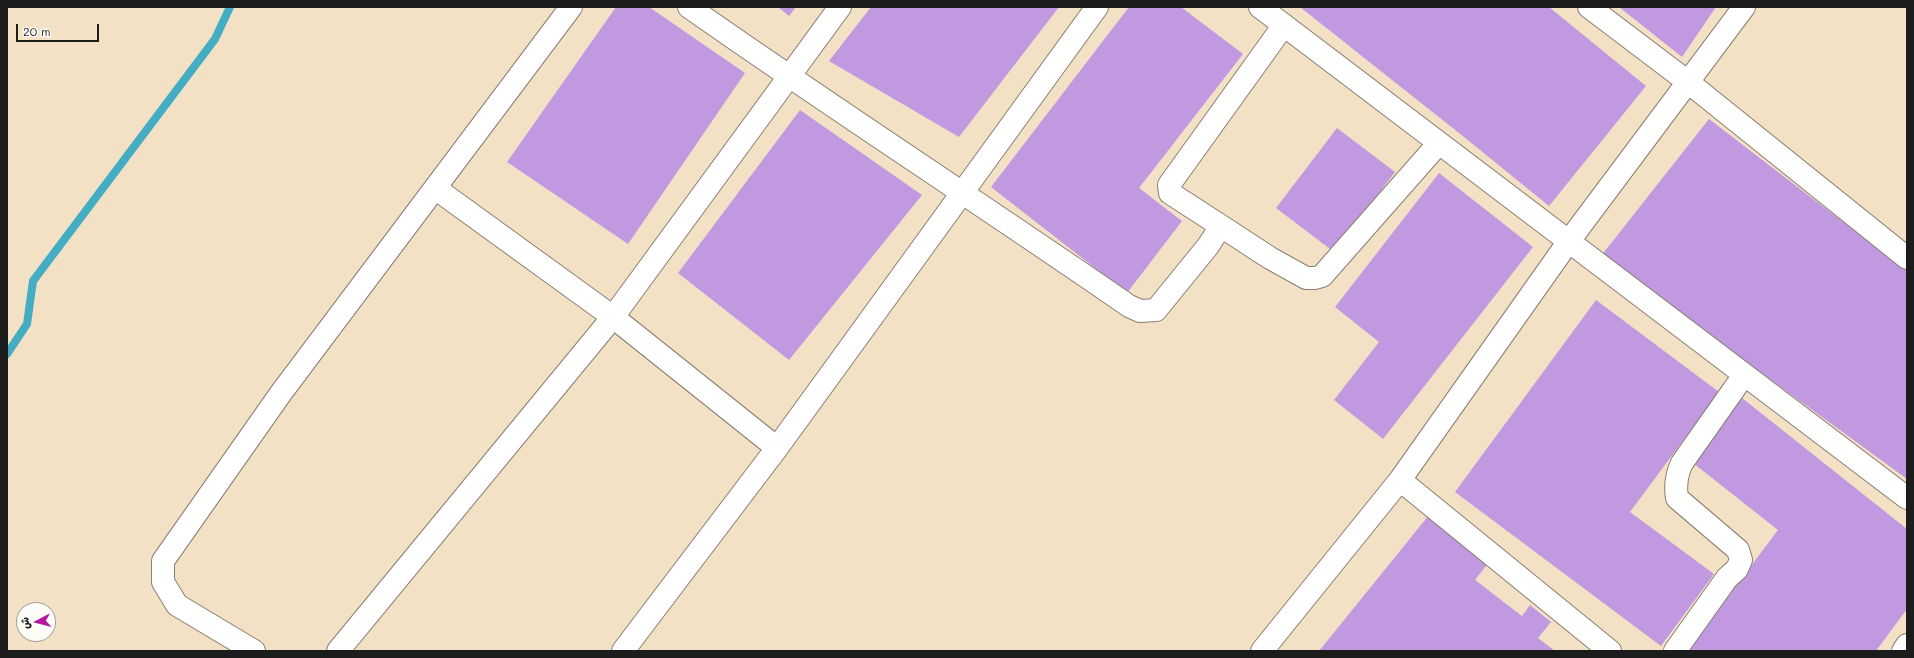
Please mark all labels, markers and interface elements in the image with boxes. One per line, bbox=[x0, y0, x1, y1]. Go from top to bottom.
scale bar bbox=[18, 16, 101, 42]
text: 20 m bbox=[23, 23, 51, 39]
north arrow bbox=[16, 602, 56, 642]
text: ش bbox=[16, 616, 33, 630]

